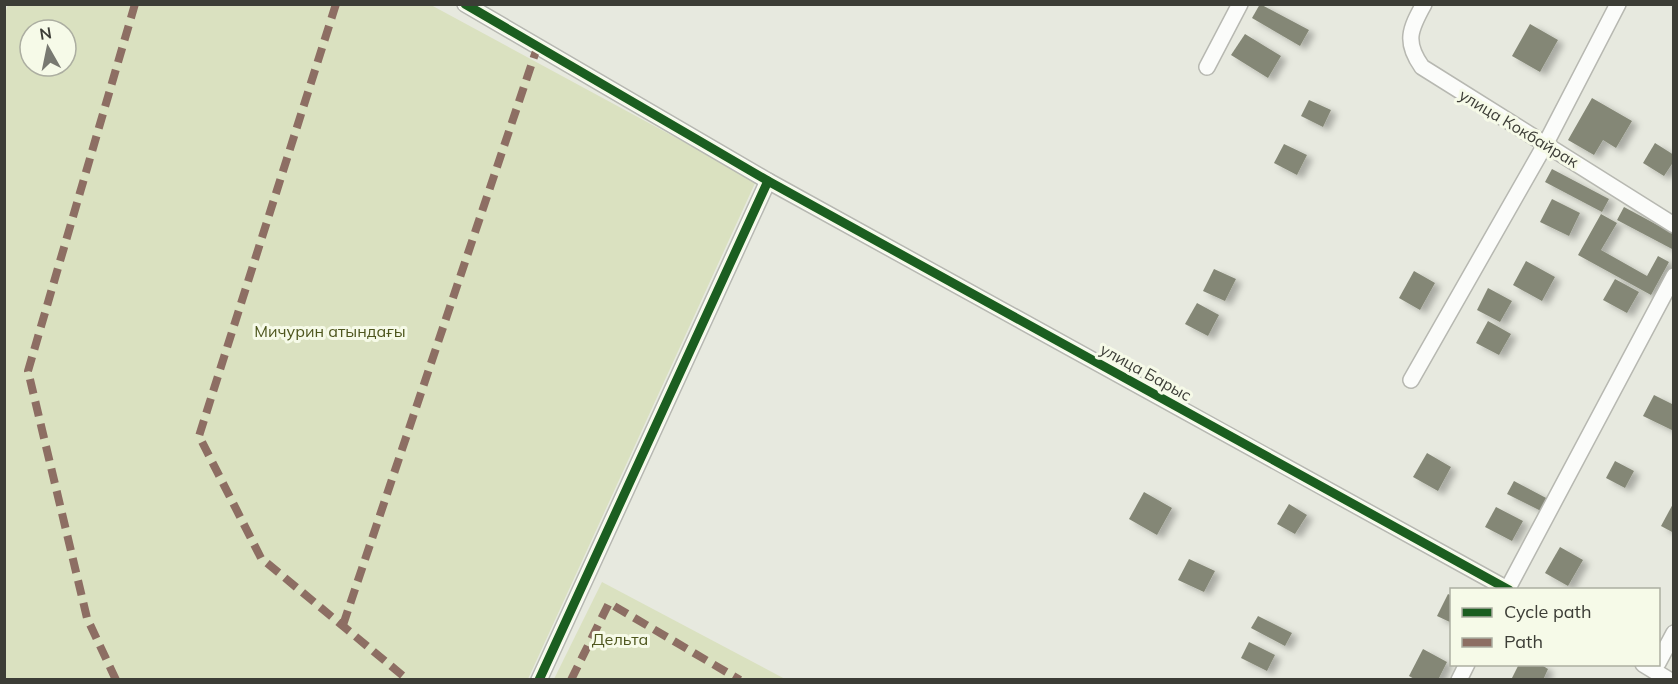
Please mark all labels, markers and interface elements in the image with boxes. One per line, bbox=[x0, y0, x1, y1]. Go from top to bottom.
north arrow bbox=[18, 18, 78, 78]
text: N bbox=[38, 22, 53, 44]
street label: улица Кокбайрак bbox=[1456, 84, 1583, 172]
park label: Мичурин атындағы bbox=[254, 321, 406, 341]
street label: улица Барыс bbox=[1097, 339, 1195, 405]
legend bbox=[1450, 588, 1660, 666]
text: Cycle path bbox=[1504, 600, 1591, 623]
park label: Дельта bbox=[592, 629, 648, 649]
text: Path bbox=[1504, 630, 1543, 653]

